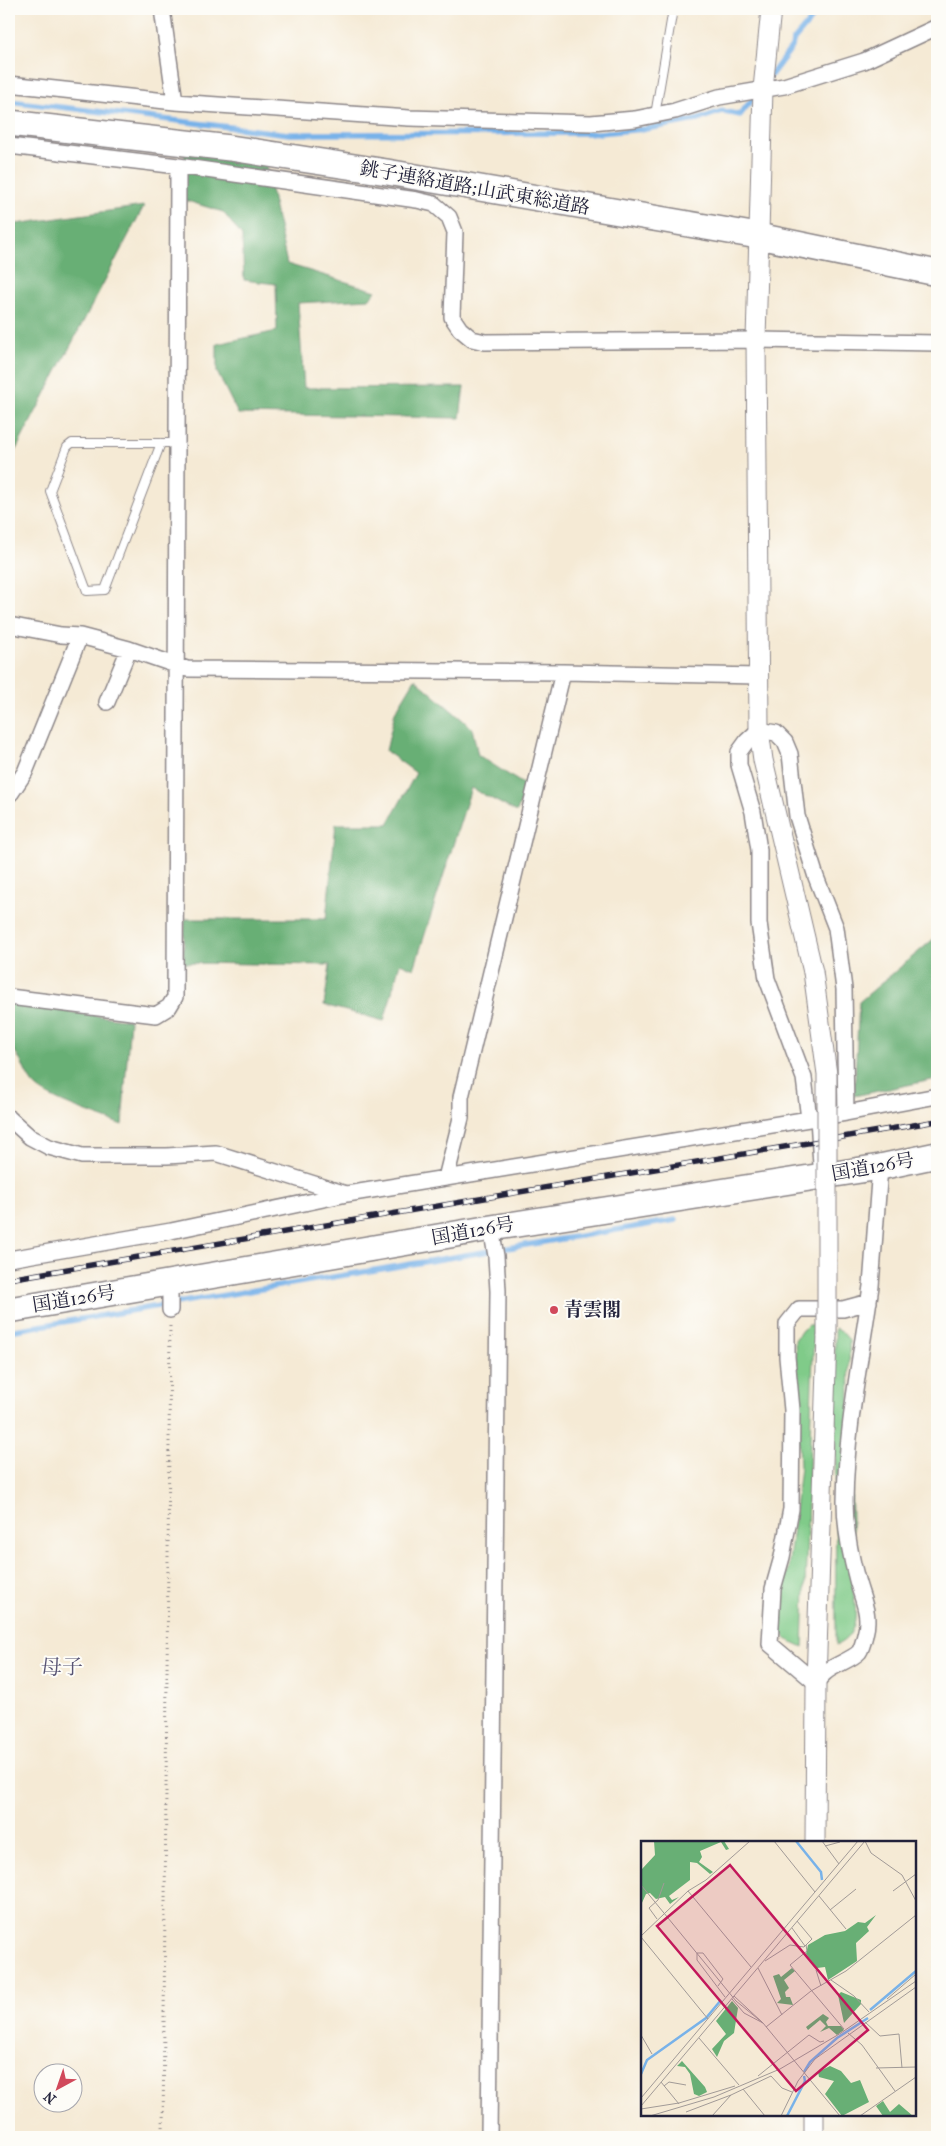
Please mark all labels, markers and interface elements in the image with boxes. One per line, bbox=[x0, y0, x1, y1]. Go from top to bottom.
street label: 銚子連絡道路;山武東総道路 bbox=[358, 157, 592, 219]
street label: 国道126号 bbox=[830, 1149, 916, 1185]
street label: 国道126号 bbox=[430, 1213, 516, 1249]
street label: 国道126号 bbox=[31, 1282, 117, 1316]
place label: 青雲閣 bbox=[564, 1299, 621, 1321]
marker: 青雲閣 bbox=[548, 1304, 560, 1316]
district label: 母子 bbox=[41, 1655, 83, 1679]
inset map bbox=[641, 1841, 916, 2116]
north arrow bbox=[32, 2064, 82, 2114]
text: N bbox=[40, 2087, 59, 2108]

